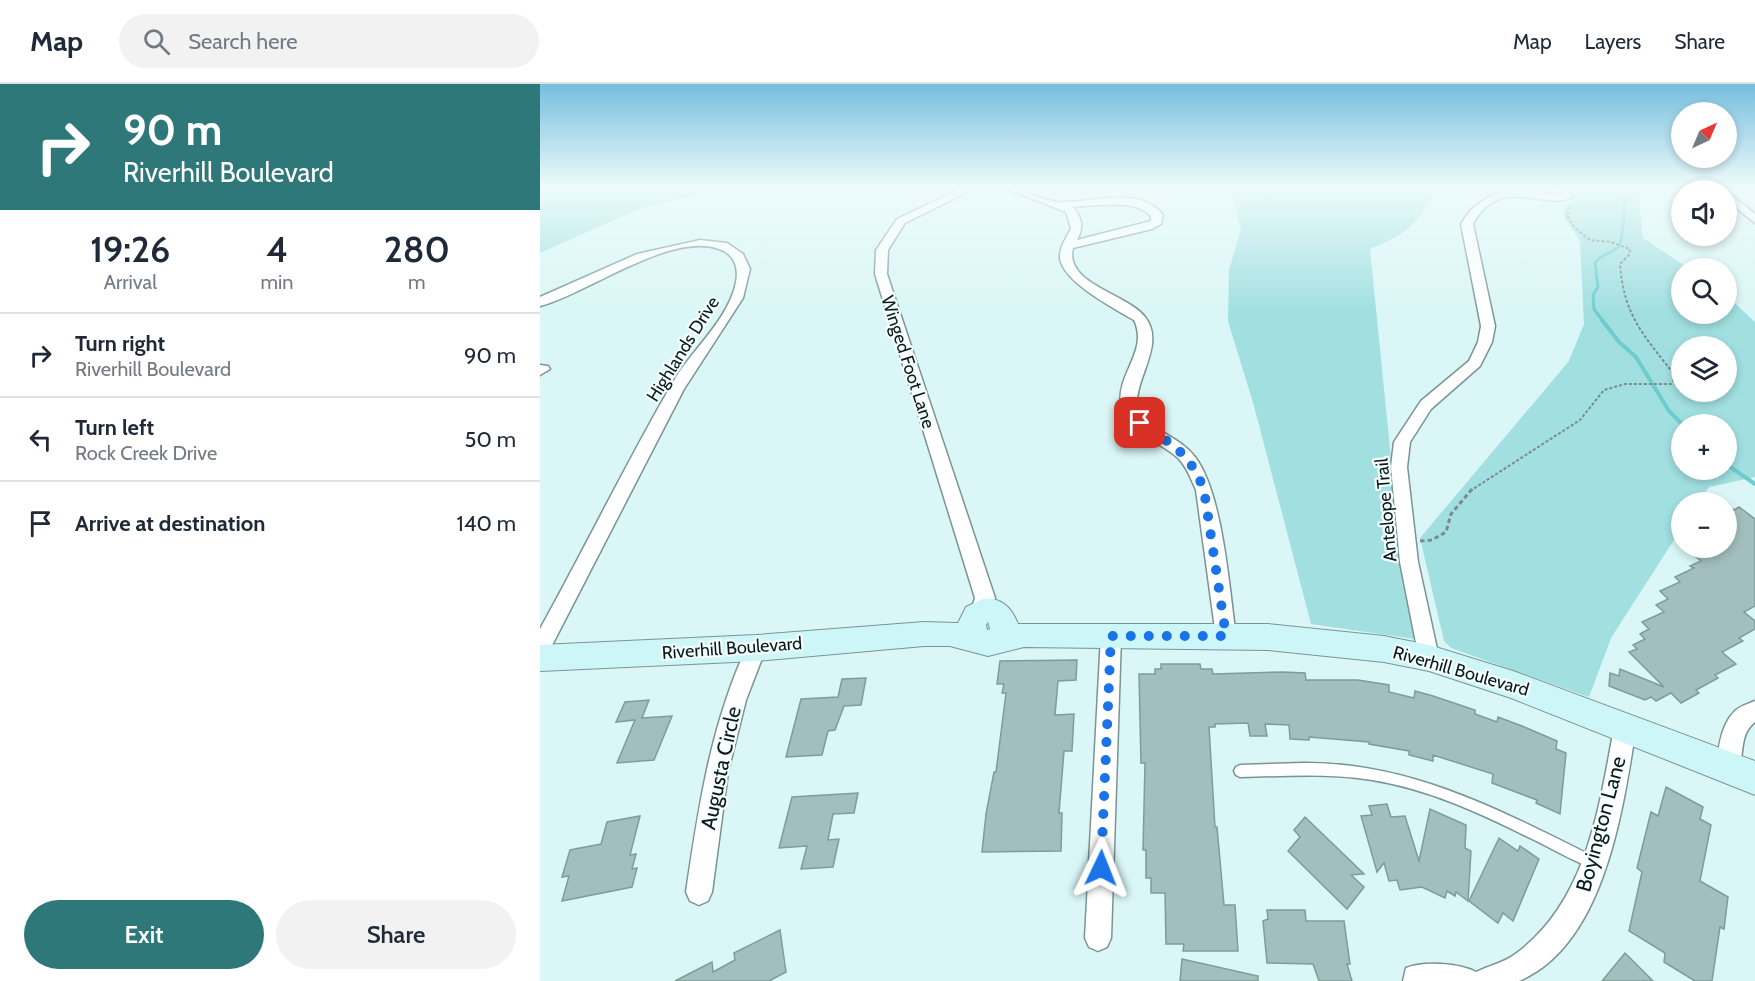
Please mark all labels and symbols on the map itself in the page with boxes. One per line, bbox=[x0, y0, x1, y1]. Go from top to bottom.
north arrow bbox=[1671, 102, 1737, 168]
street label: Highlands Drive bbox=[642, 292, 724, 406]
street label: Winged Foot Lane bbox=[876, 293, 940, 431]
pin bbox=[1114, 397, 1165, 448]
street label: Antelope Trail bbox=[1370, 457, 1401, 563]
street label: Riverhill Boulevard bbox=[661, 632, 803, 664]
street label: Riverhill Boulevard bbox=[1390, 641, 1532, 701]
street label: Augusta Circle bbox=[695, 704, 746, 832]
street label: Boyington Lane bbox=[1570, 753, 1631, 894]
position arrow bbox=[1069, 836, 1133, 900]

